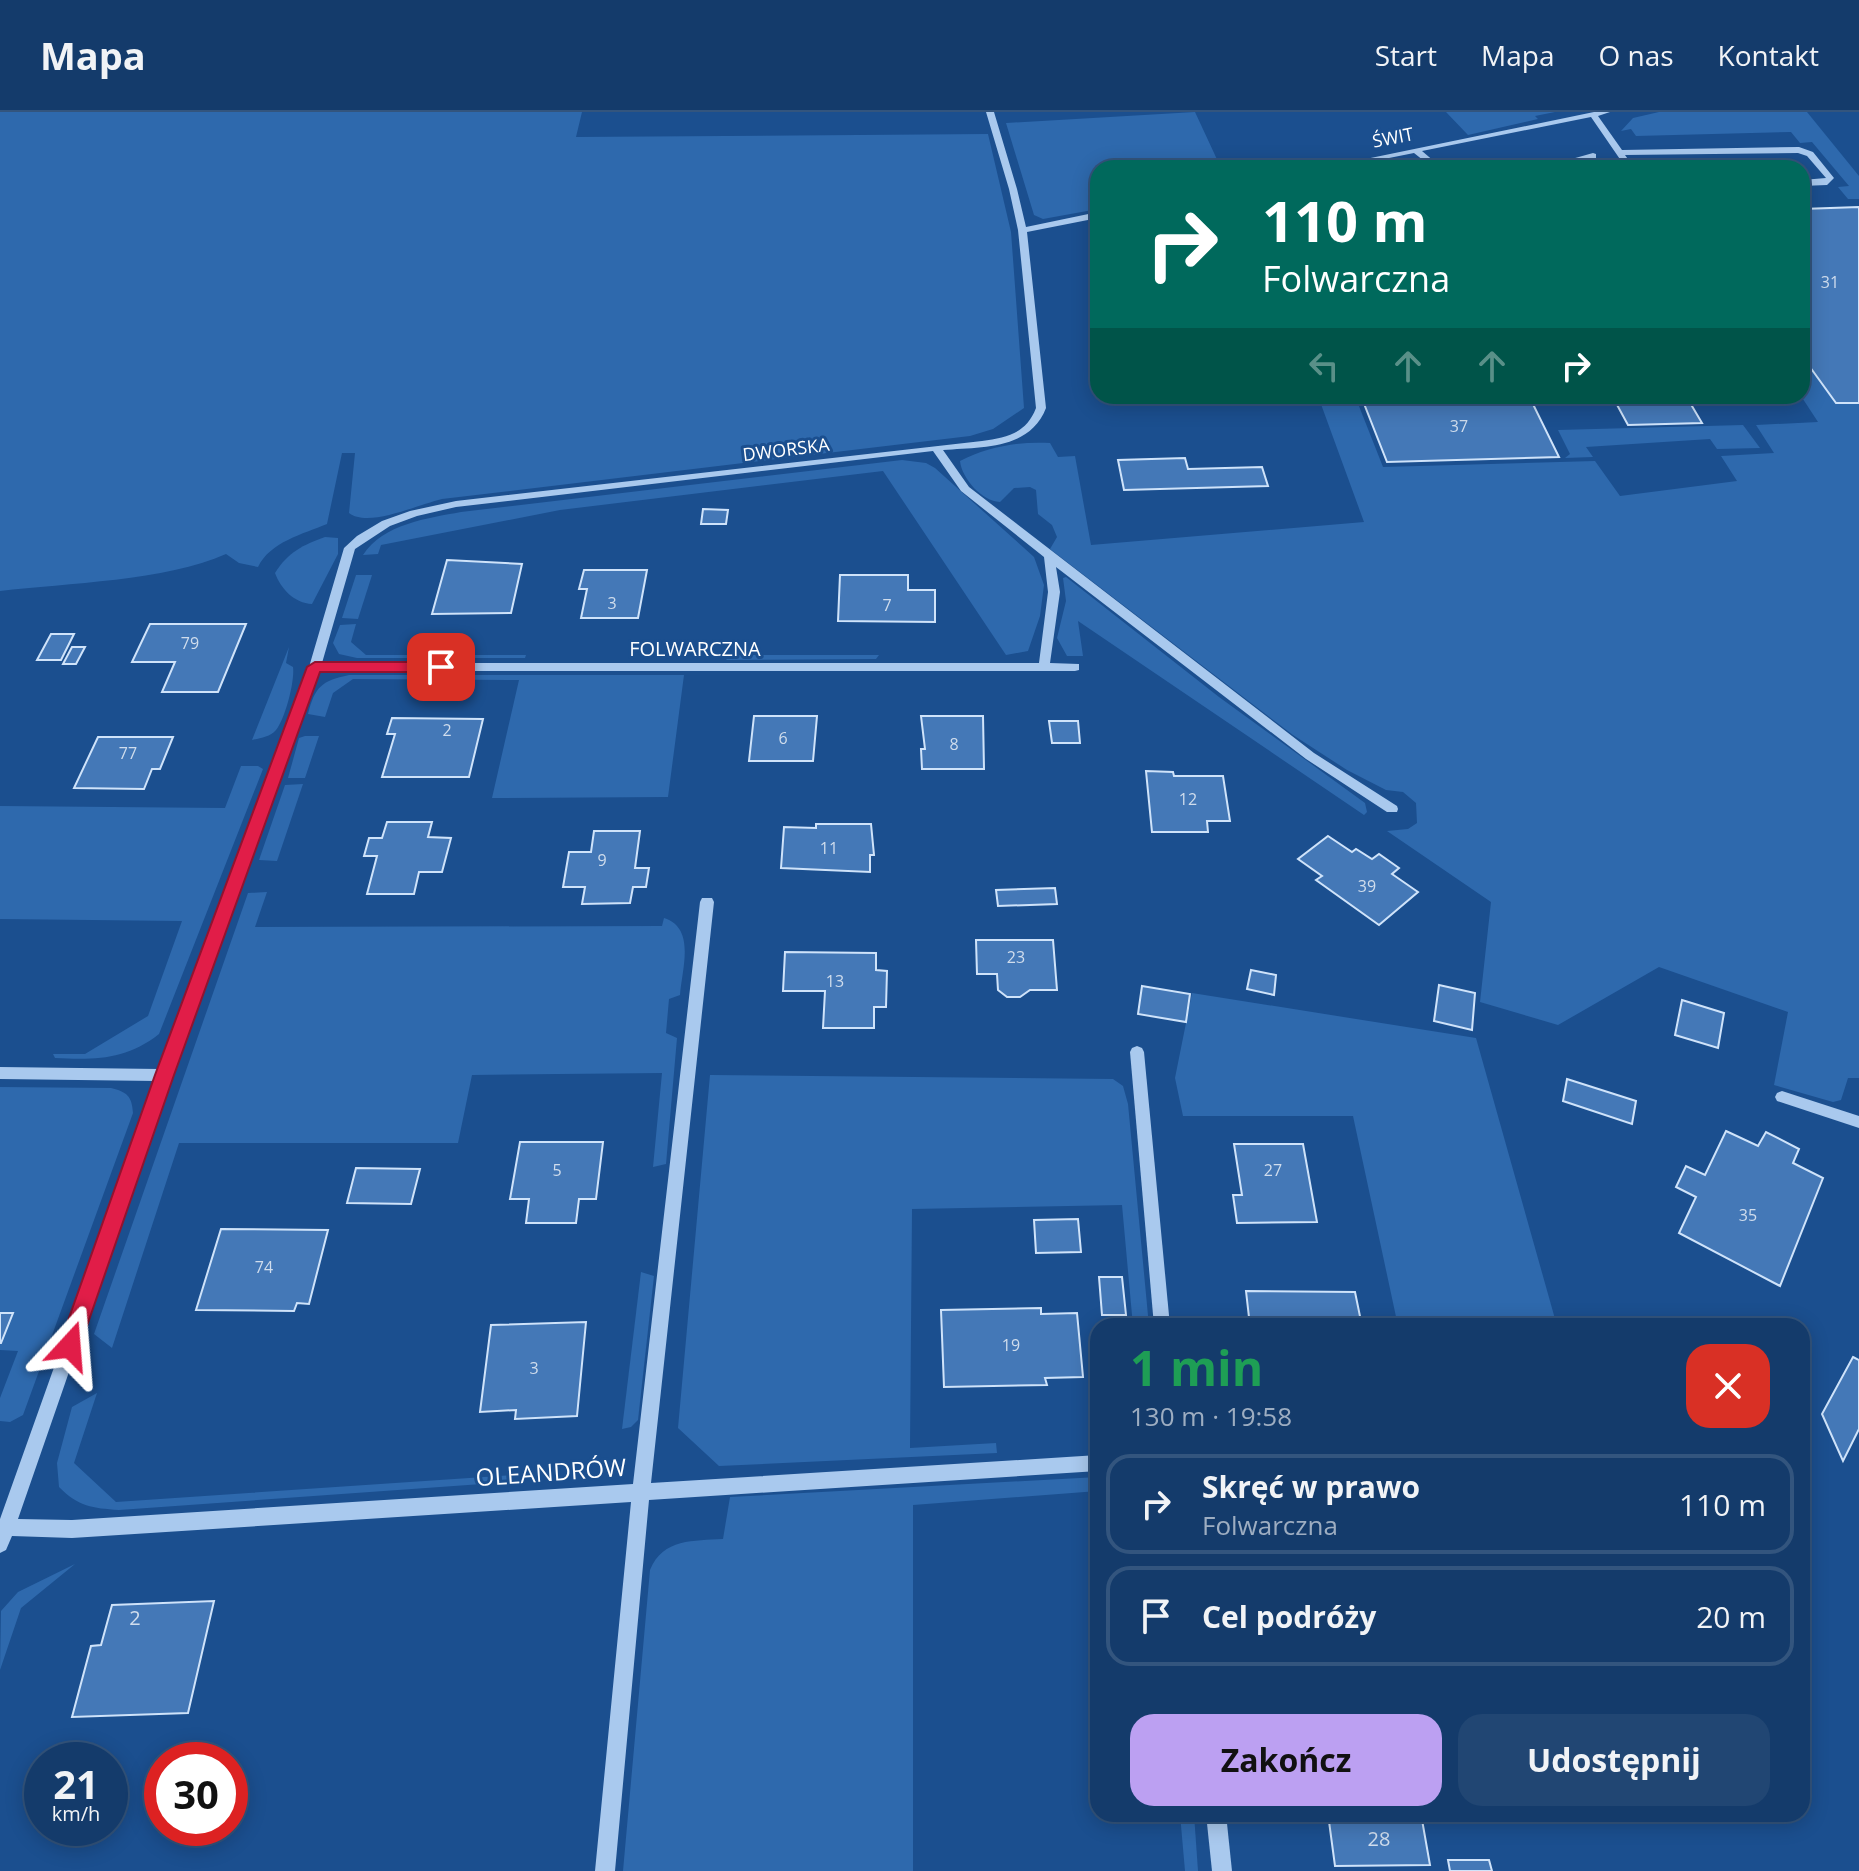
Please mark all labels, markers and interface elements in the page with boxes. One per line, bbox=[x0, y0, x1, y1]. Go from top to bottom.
text: Mapa bbox=[40, 29, 146, 81]
text: Start bbox=[1375, 36, 1437, 74]
text: Mapa bbox=[1481, 36, 1554, 74]
text: O nas bbox=[1598, 36, 1674, 74]
text: Kontakt bbox=[1718, 36, 1819, 74]
street label: ŚWIT bbox=[1370, 121, 1416, 153]
text: 110 m bbox=[1262, 182, 1428, 258]
icon: right bbox=[1130, 192, 1234, 296]
text: Folwarczna bbox=[1262, 254, 1450, 303]
house number: 31 bbox=[1821, 271, 1839, 293]
icon: left bbox=[1302, 344, 1346, 388]
icon: ahead bbox=[1386, 344, 1430, 388]
icon: ahead bbox=[1470, 344, 1514, 388]
icon: right bbox=[1554, 344, 1598, 388]
house number: 37 bbox=[1450, 415, 1468, 437]
street label: DWORSKA bbox=[741, 432, 831, 466]
house number: 3 bbox=[607, 592, 617, 614]
house number: 7 bbox=[882, 594, 892, 616]
house number: 79 bbox=[181, 632, 199, 654]
pin bbox=[407, 633, 475, 701]
street label: FOLWARCZNA bbox=[629, 635, 761, 662]
icon: arrive bbox=[419, 645, 463, 689]
house number: 2 bbox=[442, 719, 452, 741]
house number: 6 bbox=[778, 727, 788, 749]
house number: 8 bbox=[949, 733, 959, 755]
house number: 77 bbox=[119, 742, 137, 764]
house number: 12 bbox=[1179, 788, 1197, 810]
house number: 11 bbox=[820, 837, 838, 859]
house number: 9 bbox=[597, 849, 607, 871]
house number: 39 bbox=[1358, 875, 1376, 897]
house number: 23 bbox=[1007, 946, 1025, 968]
house number: 13 bbox=[826, 970, 844, 992]
house number: 5 bbox=[552, 1159, 562, 1181]
house number: 27 bbox=[1264, 1159, 1282, 1181]
house number: 35 bbox=[1739, 1204, 1757, 1226]
house number: 74 bbox=[255, 1256, 273, 1278]
position arrow bbox=[28, 1304, 112, 1388]
house number: 19 bbox=[1002, 1334, 1020, 1356]
text: 1 min bbox=[1130, 1335, 1263, 1400]
button: close bbox=[1686, 1344, 1770, 1428]
house number: 3 bbox=[529, 1357, 539, 1379]
text: 130 m · 19:58 bbox=[1130, 1398, 1292, 1434]
street label: OLEANDRÓW bbox=[475, 1450, 627, 1493]
text: Skręć w prawo bbox=[1202, 1466, 1420, 1507]
icon: right bbox=[1134, 1482, 1178, 1526]
text: 110 m bbox=[1679, 1484, 1766, 1525]
text: Folwarczna bbox=[1202, 1507, 1338, 1543]
icon: arrive bbox=[1134, 1594, 1178, 1638]
text: Cel podróży bbox=[1202, 1596, 1376, 1637]
text: 20 m bbox=[1696, 1596, 1766, 1637]
house number: 2 bbox=[129, 1604, 141, 1631]
button: Zakończ bbox=[1130, 1714, 1442, 1806]
button: Udostępnij bbox=[1458, 1714, 1770, 1806]
speed limit sign: 30 bbox=[144, 1742, 248, 1846]
text: 21 bbox=[53, 1756, 99, 1811]
text: km/h bbox=[52, 1800, 100, 1827]
house number: 28 bbox=[1368, 1825, 1390, 1852]

